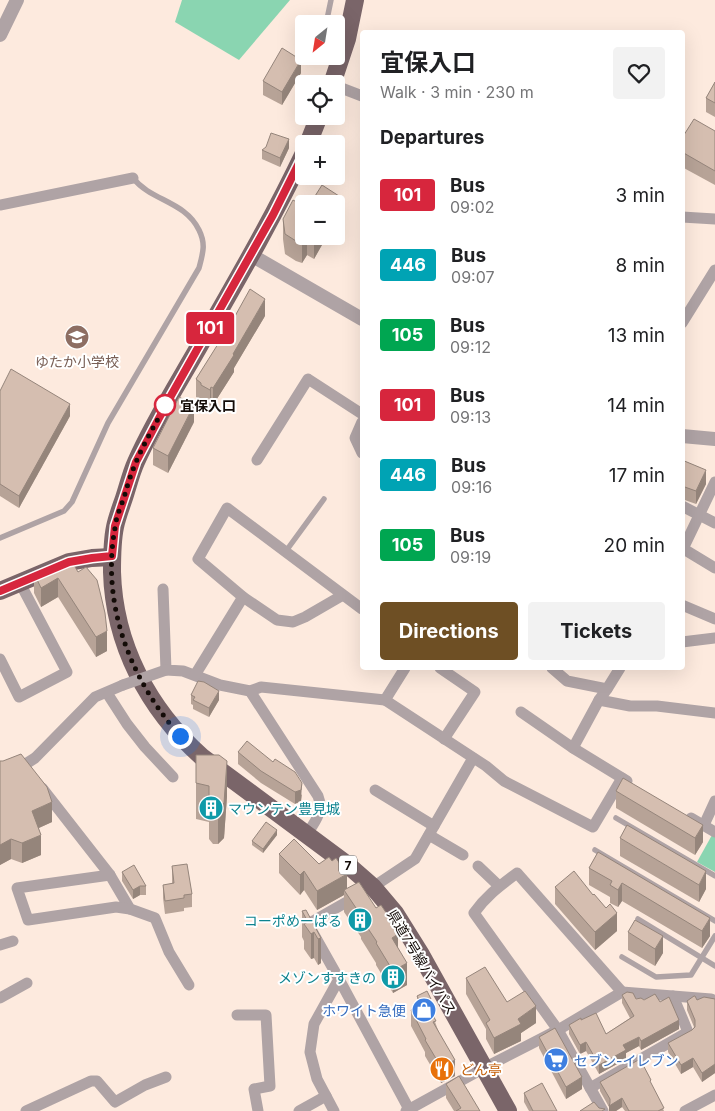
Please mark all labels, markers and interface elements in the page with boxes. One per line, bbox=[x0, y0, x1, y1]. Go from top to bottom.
north arrow bbox=[295, 15, 345, 65]
map controls bbox=[295, 15, 345, 245]
button: heart bbox=[613, 47, 665, 99]
text: 宜保入口 bbox=[380, 48, 476, 77]
button: locate bbox=[295, 75, 345, 125]
text: Walk · 3 min · 230 m bbox=[380, 82, 534, 102]
text: Departures bbox=[380, 126, 484, 149]
button: + bbox=[295, 135, 345, 185]
text: Bus bbox=[450, 174, 485, 197]
text: 101 bbox=[394, 184, 421, 205]
text: 3 min bbox=[615, 184, 665, 207]
button: − bbox=[295, 195, 345, 245]
text: 09:02 bbox=[450, 197, 494, 217]
text: Bus bbox=[451, 244, 486, 267]
text: 446 bbox=[390, 254, 426, 275]
text: 8 min bbox=[615, 254, 665, 277]
text: 09:07 bbox=[451, 267, 495, 287]
line badge: 101 bbox=[181, 312, 239, 344]
text: Bus bbox=[450, 314, 485, 337]
text: 101 bbox=[196, 317, 224, 338]
school or university icon: ゆたか小学校 bbox=[64, 324, 90, 350]
text: 105 bbox=[392, 324, 423, 345]
text: 13 min bbox=[608, 324, 665, 347]
text: 09:12 bbox=[450, 337, 491, 357]
place label: ゆたか小学校 bbox=[35, 353, 119, 370]
text: Bus bbox=[450, 384, 485, 407]
marker: 宜保入口 bbox=[154, 394, 176, 416]
text: 101 bbox=[394, 394, 421, 415]
text: 14 min bbox=[607, 394, 665, 417]
place label: 宜保入口 bbox=[180, 397, 236, 414]
text: 09:13 bbox=[450, 407, 491, 427]
text: Bus bbox=[451, 454, 486, 477]
text: 446 bbox=[390, 464, 426, 485]
text: 17 min bbox=[609, 464, 665, 487]
text: 09:16 bbox=[451, 477, 492, 497]
text: Bus bbox=[450, 524, 485, 547]
text: 105 bbox=[392, 534, 423, 555]
text: 20 min bbox=[604, 534, 665, 557]
text: 09:19 bbox=[450, 547, 491, 567]
button: Directions bbox=[380, 602, 518, 660]
button: Tickets bbox=[528, 602, 665, 660]
your location bbox=[168, 724, 193, 749]
building icon: マウンテン豊見城 bbox=[198, 795, 224, 821]
place label: マウンテン豊見城 bbox=[228, 800, 340, 817]
road number: 7 bbox=[339, 856, 357, 874]
street label: 県道7号線バイパス bbox=[384, 906, 460, 1018]
building icon: コーポめーばる bbox=[347, 907, 373, 933]
place label: コーポめーばる bbox=[244, 912, 342, 929]
building icon: メゾンすすきの bbox=[380, 964, 406, 990]
place label: メゾンすすきの bbox=[278, 969, 376, 986]
shop icon: ホワイト急便 bbox=[411, 997, 437, 1023]
place label: ホワイト急便 bbox=[322, 1002, 406, 1019]
supermarket icon: セブン-イレブン bbox=[543, 1047, 569, 1073]
place label: セブン-イレブン bbox=[574, 1052, 678, 1069]
restaurant icon: どん亭 bbox=[429, 1056, 455, 1082]
place label: どん亭 bbox=[460, 1061, 502, 1078]

